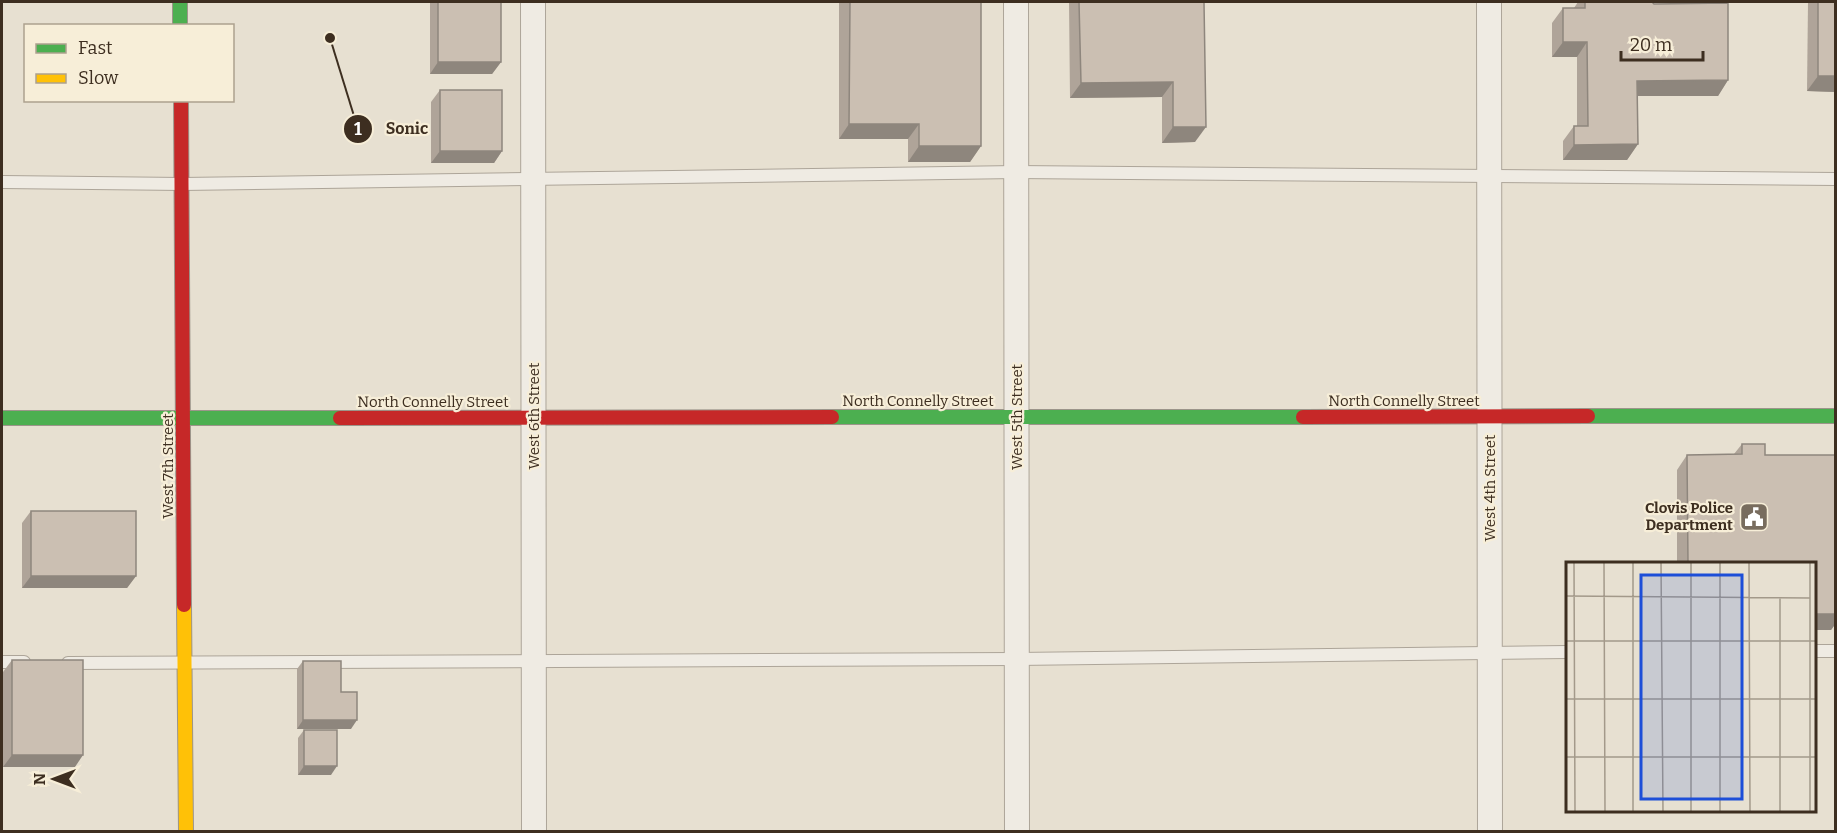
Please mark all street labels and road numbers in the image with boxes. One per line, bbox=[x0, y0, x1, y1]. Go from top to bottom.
street label: West 6th Street bbox=[525, 362, 543, 469]
street label: West 5th Street bbox=[1008, 363, 1026, 470]
street label: North Connelly Street bbox=[842, 392, 994, 410]
street label: North Connelly Street bbox=[1328, 392, 1480, 410]
street label: North Connelly Street bbox=[357, 393, 509, 411]
street label: West 7th Street bbox=[159, 413, 177, 519]
street label: West 4th Street bbox=[1481, 434, 1499, 541]

